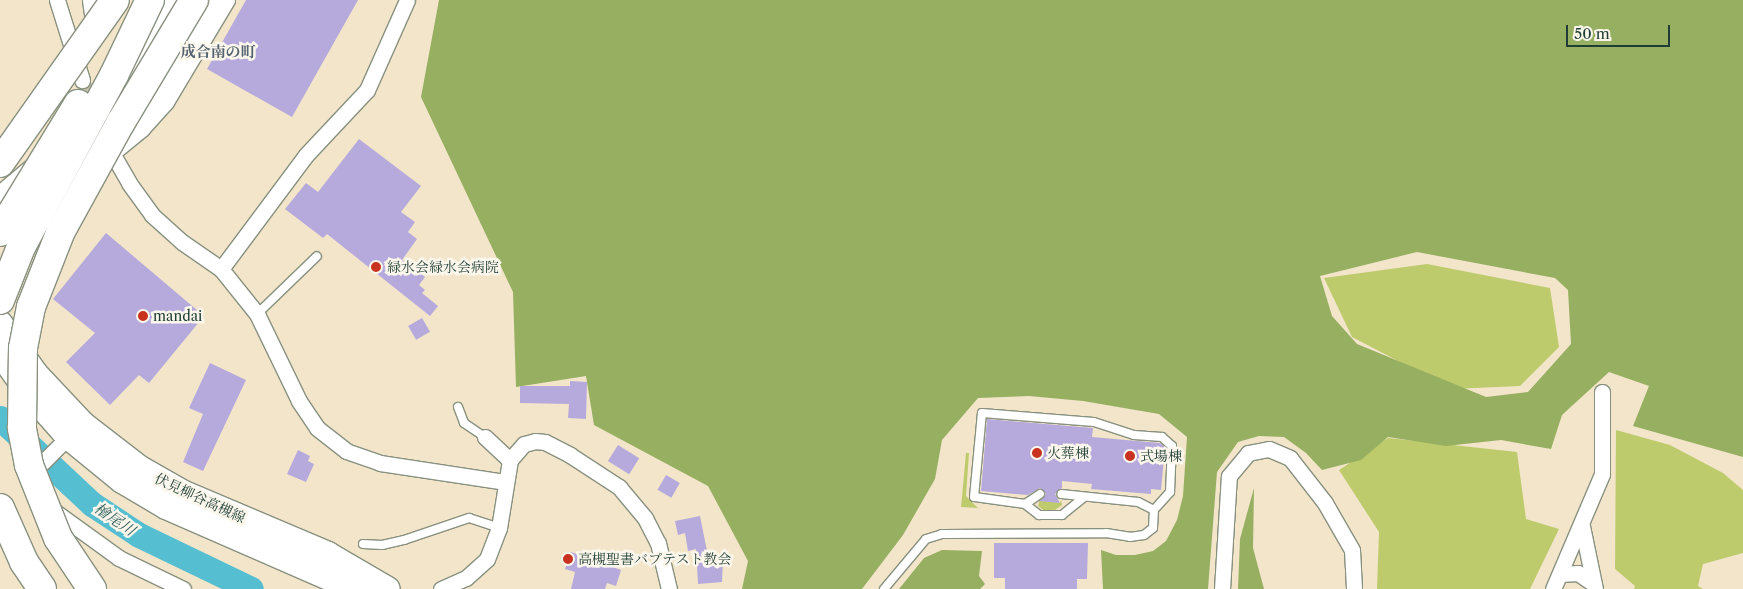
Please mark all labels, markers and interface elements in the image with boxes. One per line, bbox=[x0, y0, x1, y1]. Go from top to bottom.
scale bar bbox=[1568, 15, 1672, 47]
text: 50 m bbox=[1574, 24, 1610, 43]
district label: 成合南の町 bbox=[181, 43, 255, 61]
place label: 緑水会緑水会病院 bbox=[387, 259, 499, 275]
marker: 緑水会緑水会病院 bbox=[369, 260, 383, 274]
place label: mandai bbox=[153, 308, 202, 324]
marker: mandai bbox=[137, 310, 149, 322]
place label: 火葬棟 bbox=[1047, 445, 1089, 461]
marker: 火葬棟 bbox=[1031, 447, 1043, 459]
place label: 式場棟 bbox=[1140, 448, 1182, 464]
marker: 式場棟 bbox=[1124, 450, 1136, 462]
street label: 伏見柳谷高槻線 bbox=[152, 470, 248, 526]
water label: 檜尾川 bbox=[91, 499, 139, 539]
place label: 高槻聖書バプテスト教会 bbox=[578, 551, 732, 567]
marker: 高槻聖書バプテスト教会 bbox=[562, 553, 574, 565]

